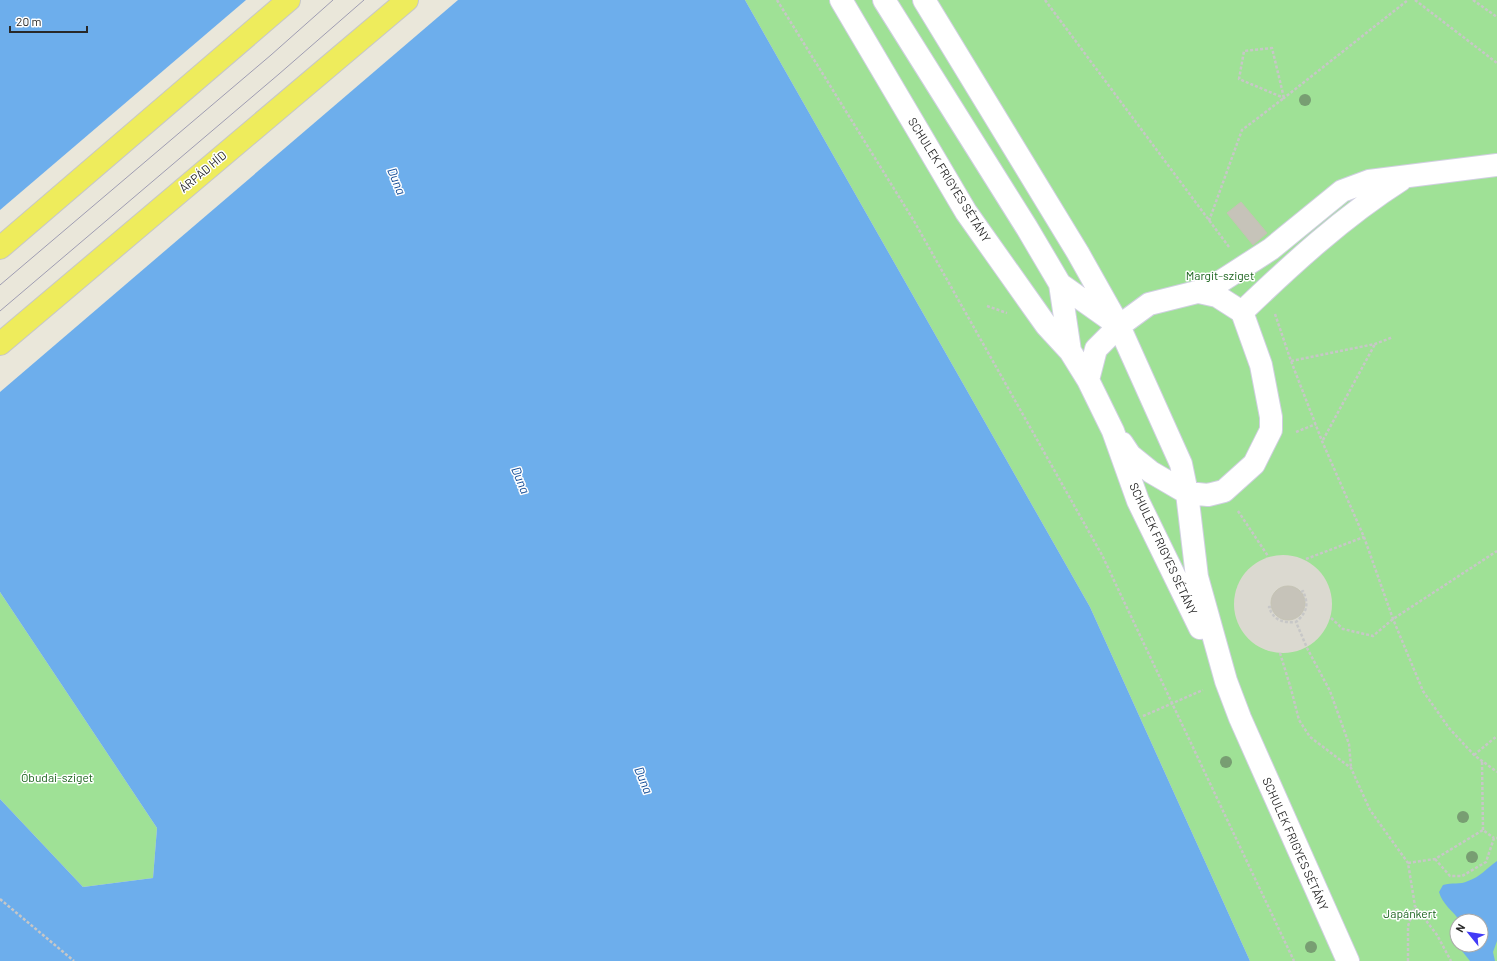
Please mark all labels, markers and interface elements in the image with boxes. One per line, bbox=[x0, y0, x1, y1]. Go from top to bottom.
scale bar bbox=[10, 8, 87, 34]
text: 20 m bbox=[16, 14, 42, 28]
street label: SCHULEK FRIGYES SÉTÁNY bbox=[906, 115, 994, 244]
street label: ÁRPÁD HÍD bbox=[176, 148, 229, 195]
water label: Duna bbox=[384, 165, 410, 197]
park label: Margit-sziget bbox=[1186, 268, 1254, 282]
water label: Duna bbox=[508, 464, 534, 496]
street label: SCHULEK FRIGYES SÉTÁNY bbox=[1127, 480, 1201, 617]
water label: Duna bbox=[631, 764, 657, 796]
park label: Óbudai-sziget bbox=[21, 770, 93, 784]
street label: SCHULEK FRIGYES SÉTÁNY bbox=[1260, 775, 1332, 912]
park label: Japánkert bbox=[1383, 906, 1437, 920]
north arrow bbox=[1449, 913, 1489, 953]
text: N bbox=[1452, 921, 1467, 934]

